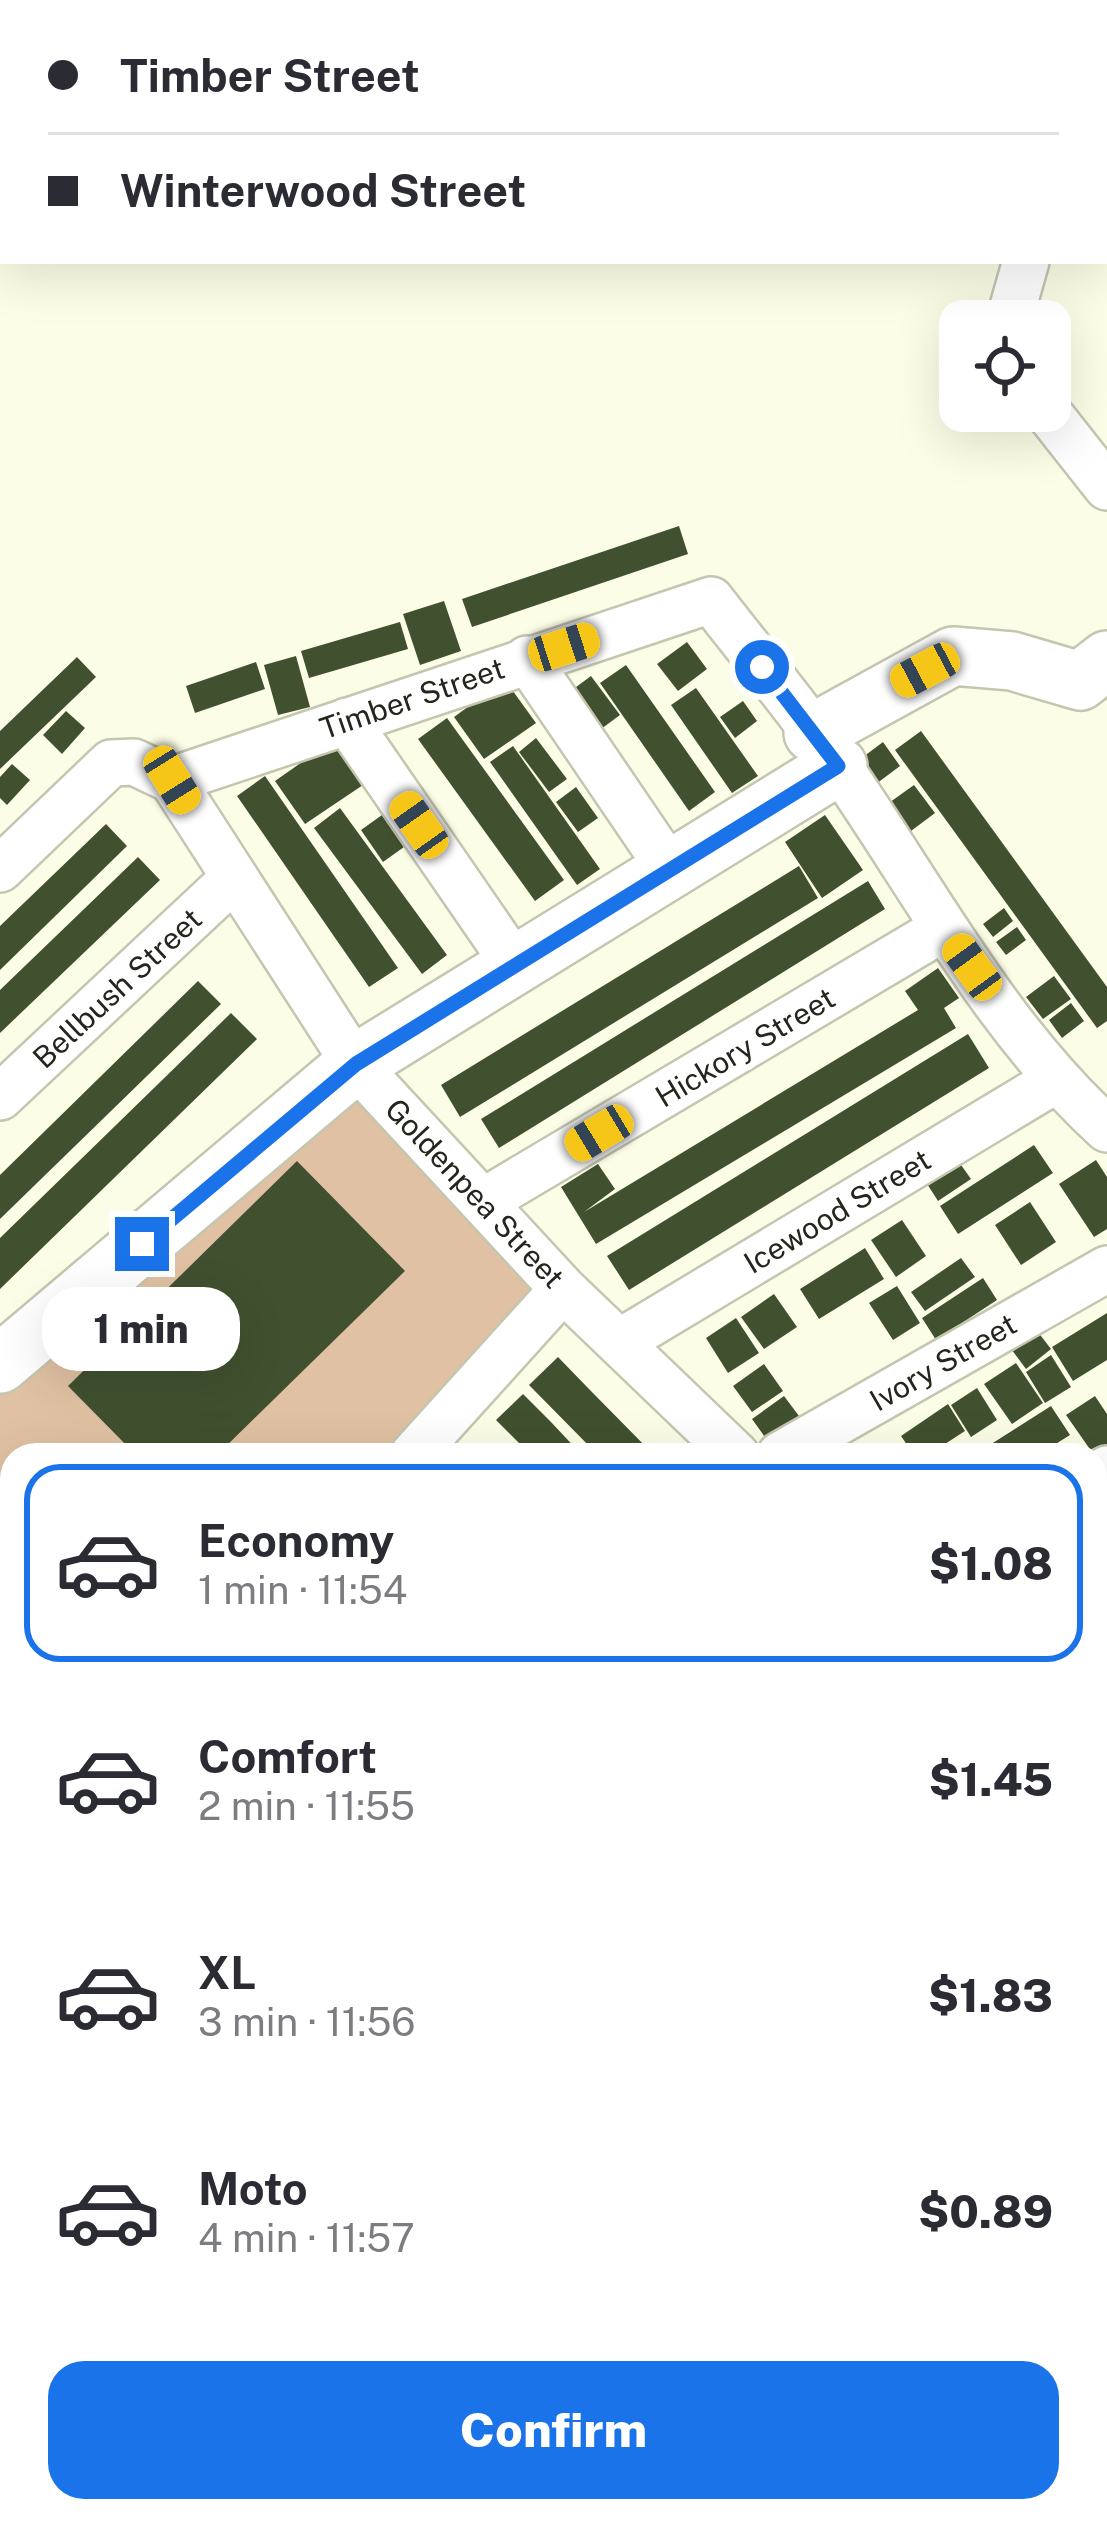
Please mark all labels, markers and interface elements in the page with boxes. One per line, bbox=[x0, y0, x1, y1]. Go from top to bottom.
text: Timber Street bbox=[120, 49, 420, 102]
text: Winterwood Street bbox=[120, 164, 526, 217]
map controls bbox=[939, 300, 1071, 432]
button: locate bbox=[939, 300, 1071, 432]
car bbox=[524, 619, 604, 675]
car bbox=[885, 637, 965, 703]
route start bbox=[735, 640, 789, 694]
street label: Timber Street bbox=[315, 650, 509, 746]
car bbox=[138, 740, 206, 820]
car bbox=[384, 785, 454, 865]
street label: Bellbush Street bbox=[25, 901, 209, 1075]
car bbox=[936, 927, 1008, 1007]
street label: Hickory Street bbox=[649, 979, 841, 1115]
street label: Goldenpea Street bbox=[378, 1091, 572, 1295]
car bbox=[559, 1099, 639, 1167]
street label: Icewood Street bbox=[737, 1141, 937, 1281]
route end bbox=[115, 1217, 169, 1271]
callout: 1 min bbox=[43, 1286, 241, 1370]
text: 1 min bbox=[93, 1306, 189, 1352]
street label: Ivory Street bbox=[863, 1306, 1023, 1418]
icon: car bbox=[54, 1509, 162, 1617]
text: Economy bbox=[198, 1514, 394, 1567]
text: $1.08 bbox=[929, 1537, 1053, 1590]
text: 1 min · 11:54 bbox=[198, 1567, 407, 1613]
icon: car bbox=[54, 1725, 162, 1833]
text: Comfort bbox=[198, 1730, 377, 1783]
text: $1.45 bbox=[929, 1753, 1053, 1806]
text: 2 min · 11:55 bbox=[198, 1783, 415, 1829]
icon: car bbox=[54, 1941, 162, 2049]
text: XL bbox=[198, 1946, 256, 1999]
text: $1.83 bbox=[928, 1969, 1053, 2022]
text: 3 min · 11:56 bbox=[198, 1999, 416, 2045]
icon: car bbox=[54, 2157, 162, 2265]
text: Moto bbox=[198, 2162, 308, 2215]
text: $0.89 bbox=[918, 2185, 1053, 2238]
text: 4 min · 11:57 bbox=[198, 2215, 415, 2261]
button: Confirm bbox=[48, 2361, 1059, 2499]

